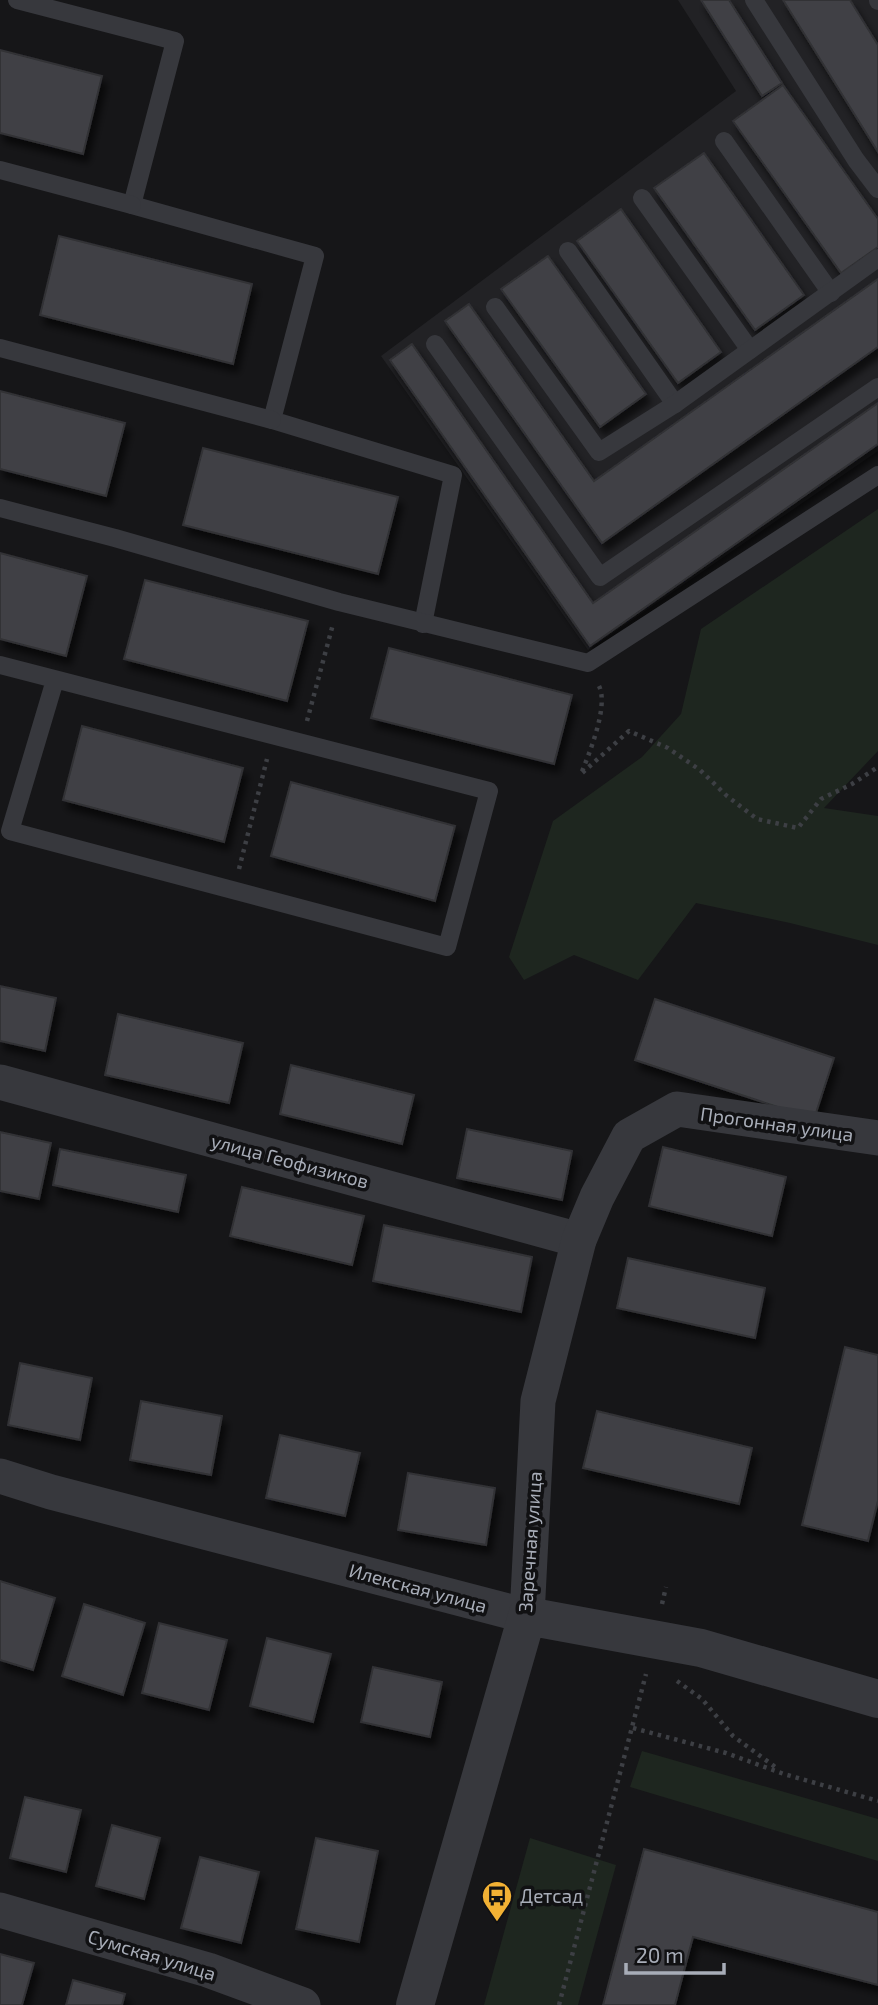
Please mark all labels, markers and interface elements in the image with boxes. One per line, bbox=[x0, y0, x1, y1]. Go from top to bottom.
street label: Прогонная улица bbox=[699, 1101, 855, 1147]
street label: улица Геофизиков bbox=[209, 1128, 371, 1194]
street label: Заречная улица bbox=[513, 1471, 547, 1613]
street label: Илекская улица bbox=[346, 1558, 490, 1618]
bus stop icon: Детсад bbox=[480, 1879, 514, 1923]
place label: Детсад bbox=[520, 1884, 583, 1907]
street label: Сумская улица bbox=[85, 1924, 219, 1986]
scale bar bbox=[626, 1932, 724, 1976]
text: 20 m bbox=[636, 1942, 684, 1967]

